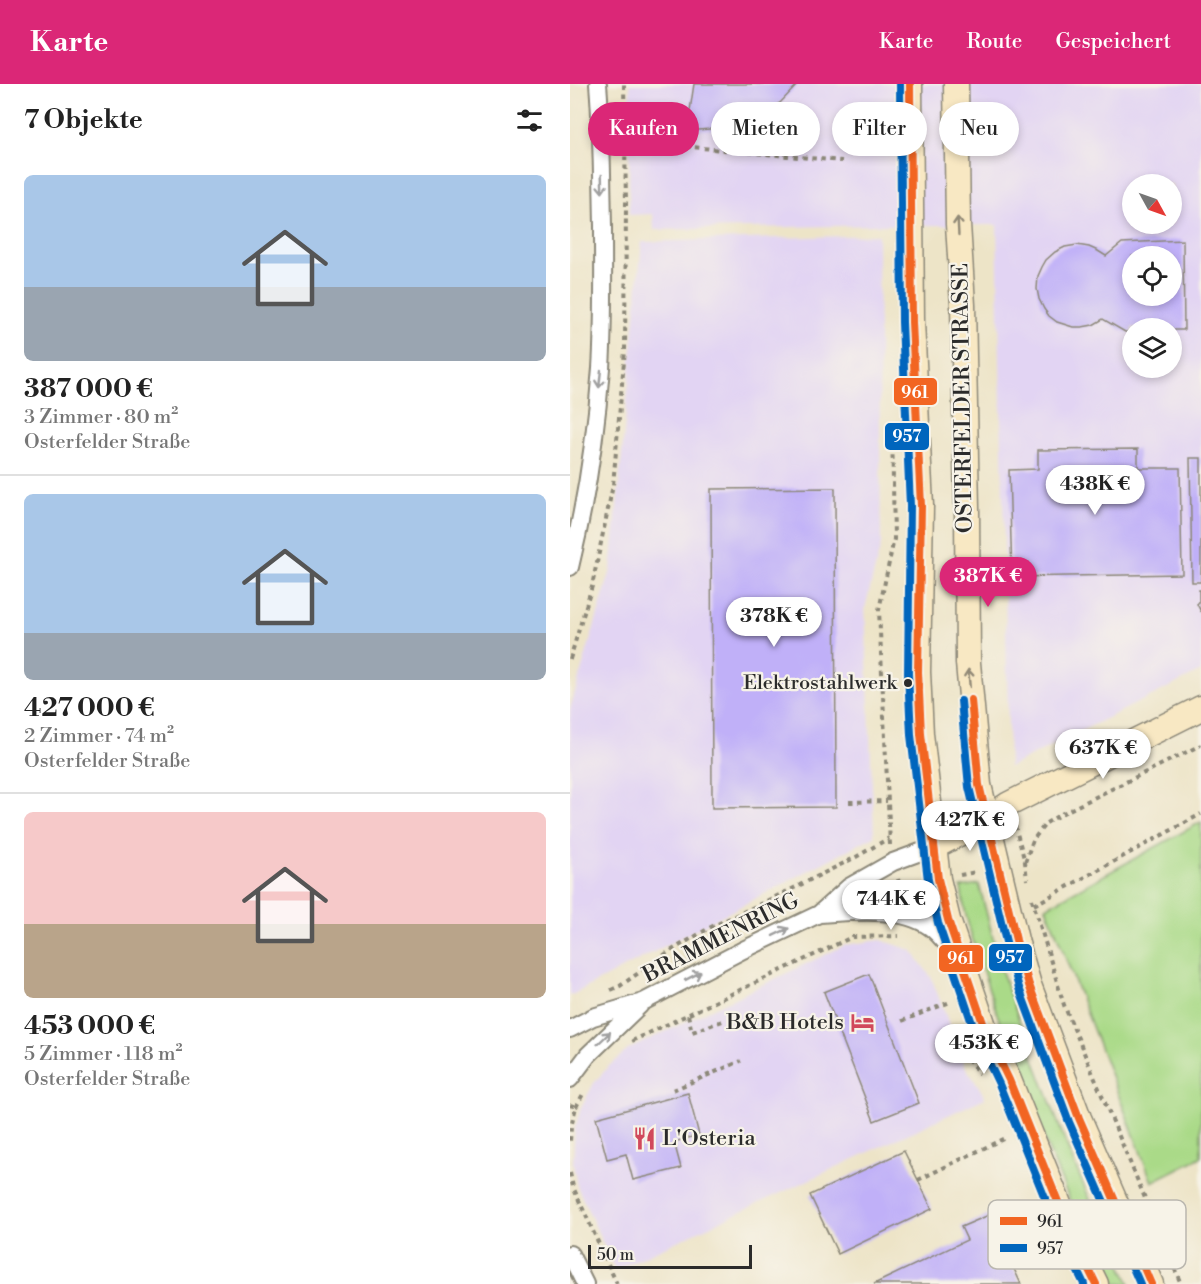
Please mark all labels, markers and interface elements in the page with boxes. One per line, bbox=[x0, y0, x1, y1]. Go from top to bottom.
text: Karte bbox=[30, 25, 108, 60]
text: Karte bbox=[879, 29, 933, 55]
text: Route bbox=[966, 29, 1022, 55]
text: Gespeichert bbox=[1055, 29, 1171, 55]
chip: Kaufen bbox=[588, 102, 699, 156]
chip: Mieten bbox=[711, 102, 820, 156]
chip: Filter bbox=[832, 102, 927, 156]
chip: Neu bbox=[939, 102, 1019, 156]
text: 7 Objekte bbox=[24, 104, 143, 136]
icon: filters bbox=[513, 104, 546, 137]
one-way arrow bbox=[596, 174, 608, 194]
north arrow bbox=[1122, 174, 1182, 234]
map controls bbox=[1122, 174, 1182, 378]
icon: home bbox=[231, 214, 339, 322]
one-way arrow bbox=[952, 217, 963, 237]
button: locate bbox=[1122, 246, 1182, 306]
street label: OSTERFELDER STRASSE bbox=[947, 263, 979, 533]
button: layers bbox=[1122, 318, 1182, 378]
one-way arrow bbox=[594, 369, 605, 389]
text: 387 000 € bbox=[24, 373, 153, 405]
line badge: 961 bbox=[893, 377, 938, 406]
text: 961 bbox=[901, 383, 929, 403]
text: 3 Zimmer · 80 m² bbox=[24, 405, 178, 430]
line badge: 957 bbox=[884, 422, 930, 451]
text: 957 bbox=[893, 427, 922, 447]
text: Osterfelder Straße bbox=[24, 430, 190, 455]
pin: 438K € bbox=[1046, 465, 1144, 516]
text: 438K € bbox=[1060, 472, 1130, 497]
icon: home bbox=[231, 533, 339, 641]
pin: 387K € bbox=[939, 557, 1037, 608]
text: 387K € bbox=[954, 564, 1022, 589]
pin: 378K € bbox=[725, 597, 823, 648]
text: 378K € bbox=[740, 604, 808, 629]
one-way arrow bbox=[963, 669, 974, 689]
place label: Elektrostahlwerk bbox=[743, 671, 899, 696]
marker: Elektrostahlwerk bbox=[902, 677, 914, 689]
text: 427 000 € bbox=[24, 692, 155, 724]
text: 2 Zimmer · 74 m² bbox=[24, 724, 174, 749]
pin: 637K € bbox=[1054, 729, 1152, 780]
text: 637K € bbox=[1069, 736, 1137, 761]
text: Osterfelder Straße bbox=[24, 749, 190, 774]
pin: 427K € bbox=[921, 801, 1019, 852]
text: 427K € bbox=[935, 808, 1005, 833]
icon: home bbox=[231, 851, 339, 959]
pin: 744K € bbox=[842, 880, 940, 931]
street label: BRAMMENRING bbox=[638, 887, 804, 989]
text: 744K € bbox=[856, 887, 926, 912]
one-way arrow bbox=[772, 925, 790, 937]
line badge: 957 bbox=[988, 943, 1033, 972]
line badge: 961 bbox=[938, 944, 984, 973]
text: 957 bbox=[996, 948, 1025, 968]
text: 961 bbox=[947, 949, 975, 969]
one-way arrow bbox=[684, 970, 701, 982]
place label: B&B Hotels bbox=[725, 1009, 844, 1036]
hotel icon: B&B Hotels bbox=[849, 1009, 875, 1035]
text: 453 000 € bbox=[24, 1010, 155, 1042]
pin: 453K € bbox=[935, 1024, 1033, 1075]
one-way arrow bbox=[597, 1031, 612, 1046]
text: 453K € bbox=[949, 1031, 1019, 1056]
text: 5 Zimmer · 118 m² bbox=[24, 1042, 182, 1067]
text: Osterfelder Straße bbox=[24, 1067, 190, 1092]
restaurant icon: L'Osteria bbox=[631, 1125, 657, 1151]
place label: L'Osteria bbox=[662, 1125, 756, 1152]
legend bbox=[988, 1200, 1186, 1269]
text: 961 bbox=[1037, 1212, 1063, 1232]
text: 957 bbox=[1037, 1239, 1063, 1259]
scale bar bbox=[588, 1242, 752, 1270]
text: 50 m bbox=[597, 1245, 634, 1265]

